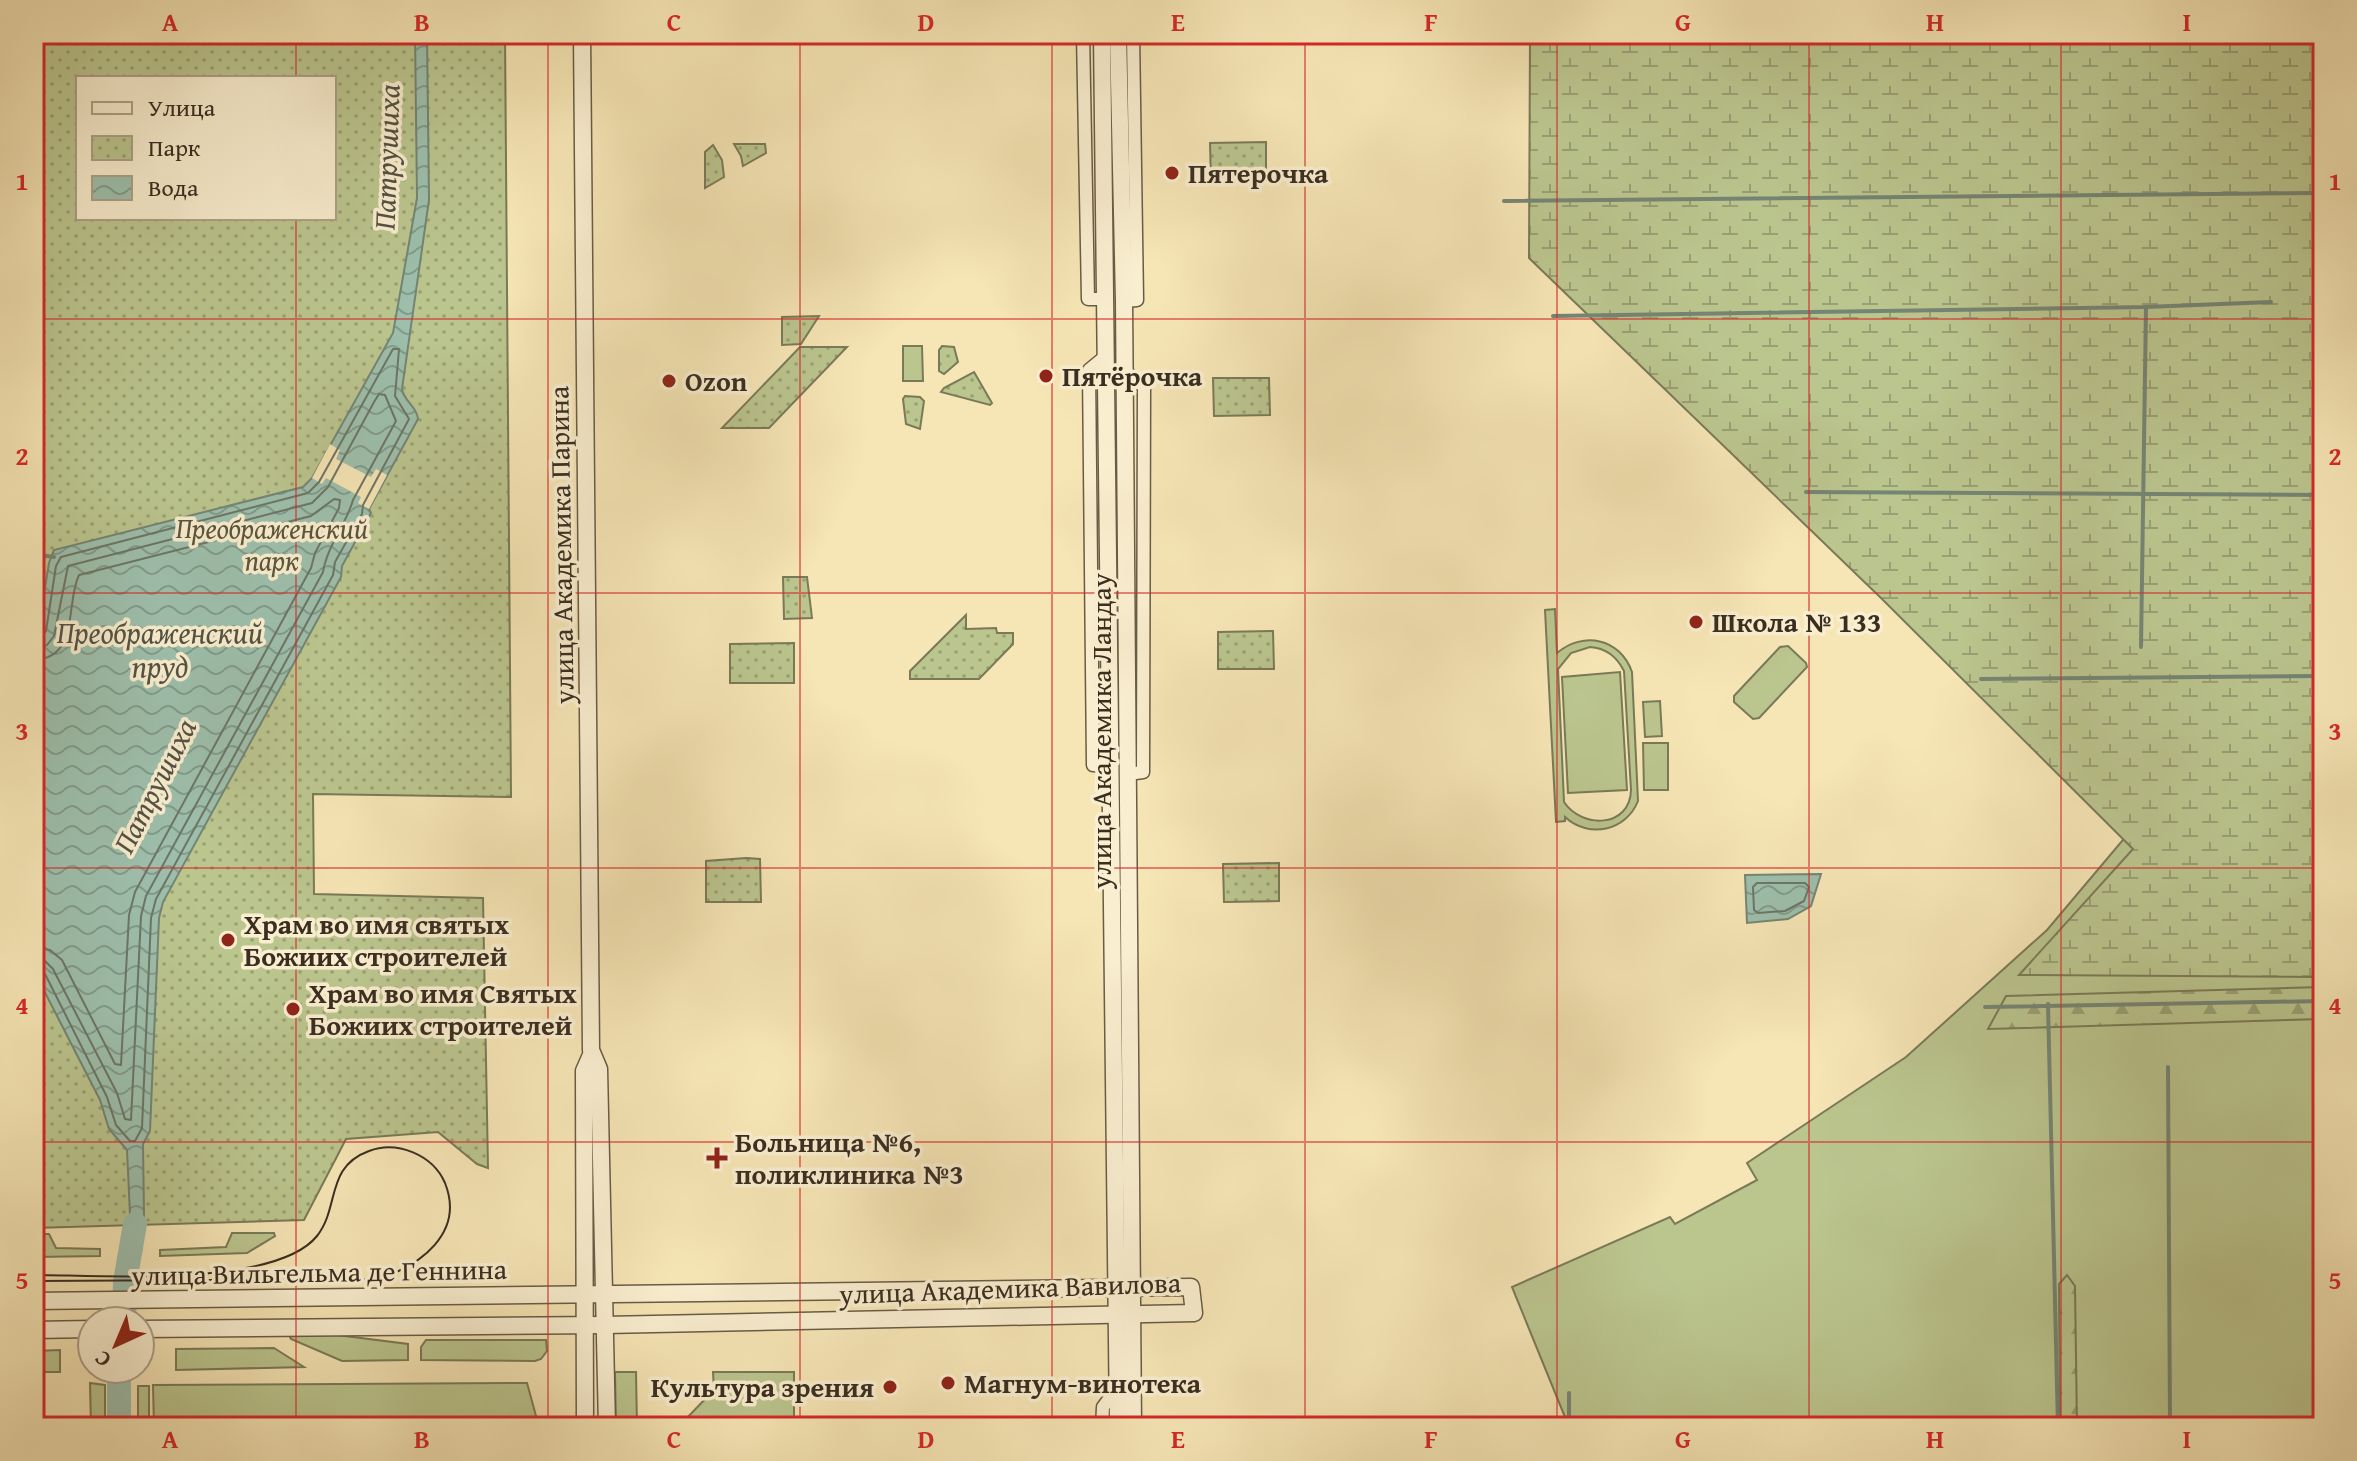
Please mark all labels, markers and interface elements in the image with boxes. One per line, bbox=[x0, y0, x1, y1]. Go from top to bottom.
text: A bbox=[162, 2, 179, 41]
text: B bbox=[414, 2, 430, 41]
text: C bbox=[667, 2, 681, 41]
text: D bbox=[918, 2, 934, 41]
text: E bbox=[1171, 2, 1185, 41]
text: F bbox=[1424, 2, 1438, 41]
text: G bbox=[1675, 2, 1691, 41]
text: H bbox=[1926, 2, 1944, 41]
text: I bbox=[2183, 2, 2191, 41]
legend bbox=[76, 76, 336, 220]
water label: Патрушиха bbox=[361, 83, 411, 231]
text: Улица bbox=[148, 90, 216, 125]
text: Парк bbox=[148, 130, 201, 165]
place label: Пятерочка bbox=[1188, 152, 1329, 193]
text: 1 bbox=[15, 161, 29, 200]
text: 1 bbox=[2328, 161, 2342, 200]
marker: Пятерочка bbox=[1163, 164, 1181, 182]
text: Вода bbox=[148, 170, 199, 205]
place label: Пятёрочка bbox=[1062, 355, 1203, 396]
place label: Ozon bbox=[685, 360, 748, 401]
marker: Пятёрочка bbox=[1037, 367, 1055, 385]
marker: Ozon bbox=[660, 372, 678, 390]
street label: улица Академика Парина bbox=[537, 385, 584, 706]
text: 2 bbox=[15, 436, 29, 475]
text: 2 bbox=[2328, 436, 2342, 475]
park label: Преображенский парк bbox=[176, 507, 368, 580]
street label: улица Академика Ландау bbox=[1080, 573, 1121, 890]
place label: Школа № 133 bbox=[1712, 601, 1881, 642]
water label: Преображенский пруд bbox=[57, 610, 263, 688]
marker: Школа № 133 bbox=[1687, 613, 1705, 631]
water label: Патрушиха bbox=[101, 710, 207, 860]
text: 3 bbox=[15, 711, 29, 750]
text: 3 bbox=[2328, 711, 2342, 750]
place label: Храм во имя святых Божиих строителей bbox=[244, 903, 509, 976]
marker: Храм во имя святых Божиих строителей bbox=[219, 931, 237, 949]
place label: Храм во имя Святых Божиих строителей bbox=[309, 972, 577, 1045]
text: 4 bbox=[15, 985, 29, 1024]
text: 4 bbox=[2328, 985, 2342, 1024]
marker: Храм во имя Святых Божиих строителей bbox=[284, 1000, 302, 1018]
place label: Больница №6, поликлиника №3 bbox=[735, 1121, 964, 1194]
marker: Больница №6, поликлиника №3 bbox=[706, 1147, 728, 1169]
street label: улица Вильгельма де Геннина bbox=[130, 1248, 508, 1295]
text: 5 bbox=[15, 1260, 29, 1299]
text: 5 bbox=[2328, 1260, 2342, 1299]
street label: улица Академика Вавилова bbox=[837, 1261, 1182, 1314]
north arrow bbox=[76, 1305, 156, 1385]
text: С bbox=[87, 1344, 118, 1375]
place label: Магнум-винотека bbox=[964, 1362, 1202, 1403]
place label: Культура зрения bbox=[651, 1366, 874, 1407]
marker: Магнум-винотека bbox=[939, 1374, 957, 1392]
marker: Культура зрения bbox=[881, 1378, 899, 1396]
text: A bbox=[162, 1419, 179, 1458]
text: B bbox=[414, 1419, 430, 1458]
text: C bbox=[667, 1419, 681, 1458]
text: D bbox=[918, 1419, 934, 1458]
text: E bbox=[1171, 1419, 1185, 1458]
text: F bbox=[1424, 1419, 1438, 1458]
text: G bbox=[1675, 1419, 1691, 1458]
text: H bbox=[1926, 1419, 1944, 1458]
text: I bbox=[2183, 1419, 2191, 1458]

